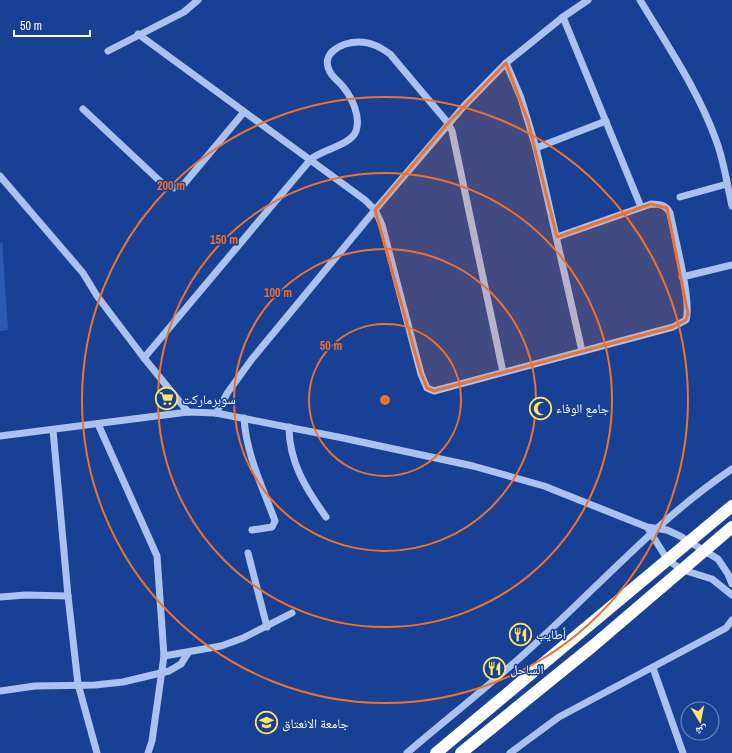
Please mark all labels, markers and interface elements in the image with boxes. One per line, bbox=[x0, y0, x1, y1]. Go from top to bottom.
scale bar bbox=[14, 12, 90, 38]
text: 50 m bbox=[20, 18, 42, 34]
text: 200 m bbox=[157, 178, 185, 194]
text: 150 m bbox=[210, 232, 238, 248]
text: 100 m bbox=[264, 285, 292, 301]
text: 50 m bbox=[320, 338, 342, 354]
supermarket icon: سوبرماركت bbox=[153, 386, 179, 412]
place label: سوبرماركت bbox=[182, 391, 236, 408]
centre of rings bbox=[378, 393, 392, 407]
mosque icon: جامع الوفاء bbox=[527, 395, 553, 421]
place label: جامع الوفاء bbox=[556, 400, 609, 418]
restaurant icon: أطايب bbox=[507, 621, 533, 647]
place label: أطايب bbox=[536, 626, 566, 643]
restaurant icon: الساحل bbox=[481, 656, 507, 682]
place label: الساحل bbox=[510, 661, 544, 678]
north arrow bbox=[680, 701, 720, 741]
school or university icon: جامعة الانعتاق bbox=[254, 710, 280, 736]
place label: جامعة الانعتاق bbox=[282, 715, 349, 732]
text: ش bbox=[694, 722, 709, 739]

